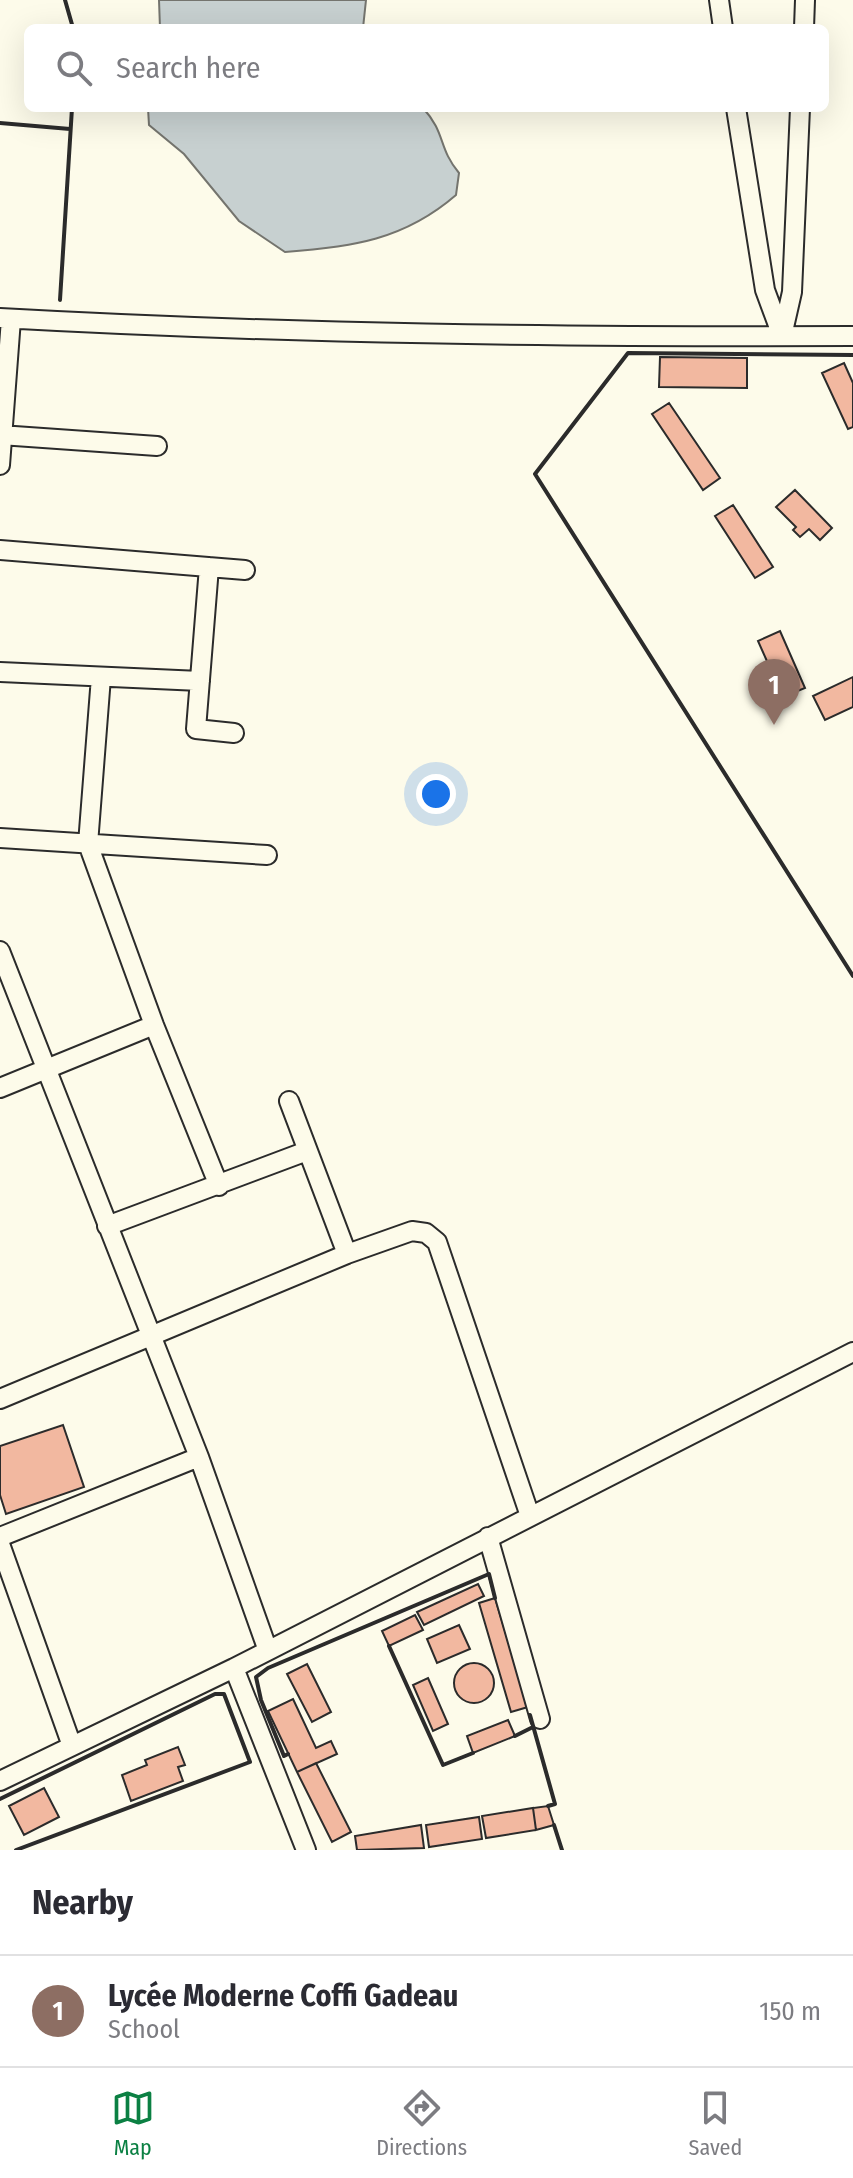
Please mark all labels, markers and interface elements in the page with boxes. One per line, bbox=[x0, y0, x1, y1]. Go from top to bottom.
search box bbox=[24, 24, 829, 112]
icon: search bbox=[52, 46, 96, 90]
text: Search here bbox=[116, 50, 261, 86]
pin: 1 bbox=[748, 659, 800, 725]
your location bbox=[416, 774, 456, 814]
text: Nearby bbox=[32, 1882, 133, 1923]
text: Lycée Moderne Coffi Gadeau bbox=[108, 1978, 458, 2014]
text: 1 bbox=[53, 1996, 64, 2027]
text: 150 m bbox=[759, 1996, 821, 2027]
text: School bbox=[108, 2014, 180, 2045]
tab: Map bbox=[111, 2086, 155, 2161]
tab: Directions bbox=[376, 2086, 467, 2161]
tab: Saved bbox=[689, 2086, 742, 2161]

